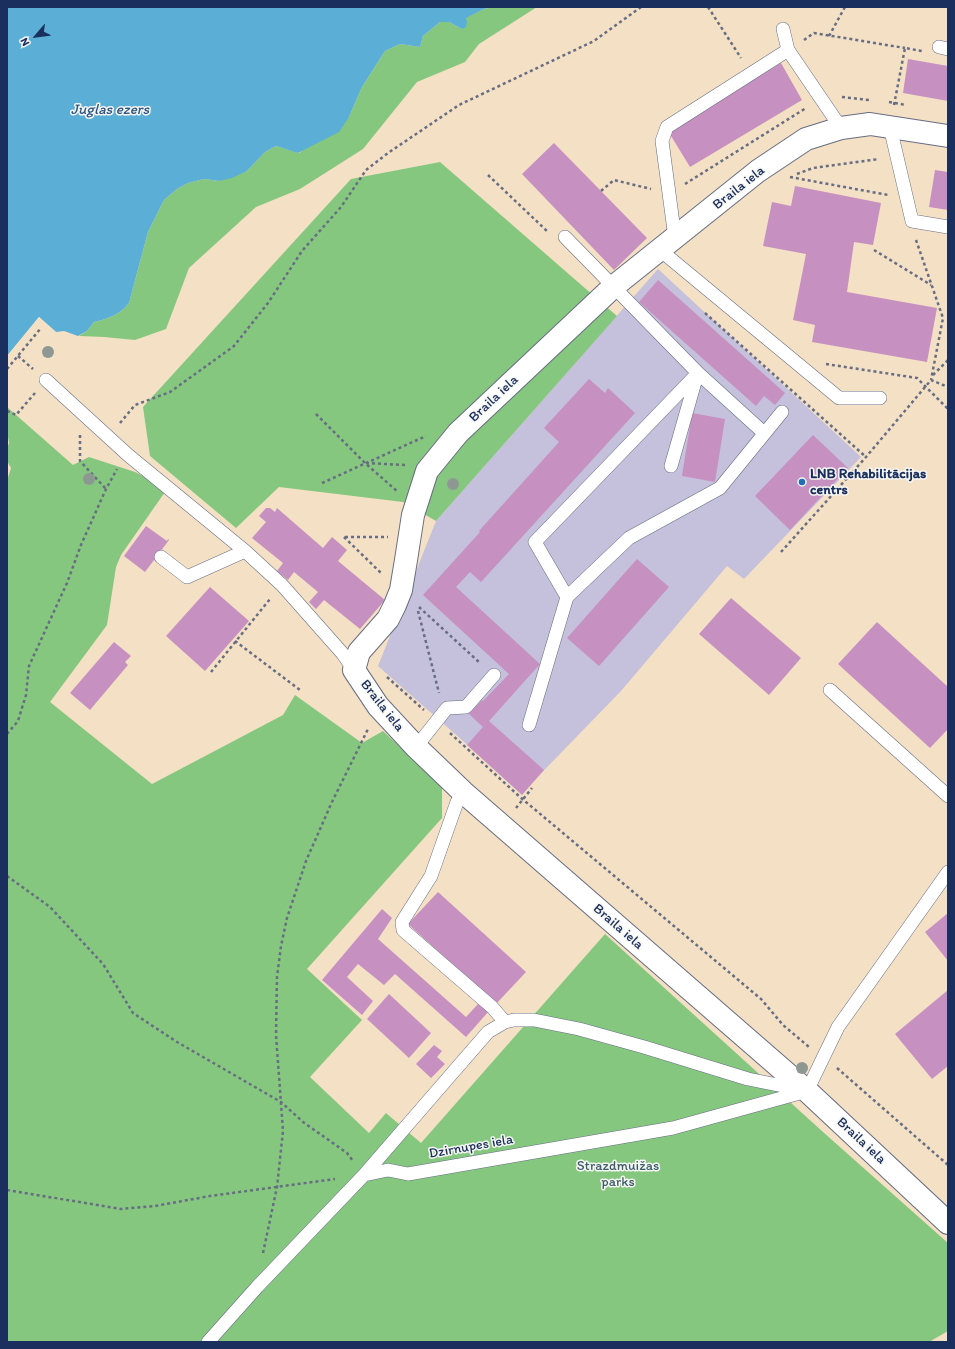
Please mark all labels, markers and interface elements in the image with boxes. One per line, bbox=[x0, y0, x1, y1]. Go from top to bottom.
north arrow bbox=[16, 16, 56, 56]
text: N bbox=[17, 36, 32, 48]
water label: Juglas ezers bbox=[71, 101, 149, 119]
street label: Braila iela bbox=[710, 163, 768, 213]
street label: Braila iela bbox=[466, 372, 522, 426]
place label: LNB Rehabilitācijas centrs bbox=[810, 466, 926, 498]
marker: LNB Rehabilitācijas centrs bbox=[797, 477, 807, 487]
street label: Braila iela bbox=[357, 677, 407, 735]
street label: Braila iela bbox=[589, 901, 647, 953]
street label: Braila iela bbox=[833, 1114, 889, 1168]
street label: Dzirnupes iela bbox=[428, 1131, 514, 1163]
park label: Strazdmuižas parks bbox=[577, 1158, 659, 1190]

